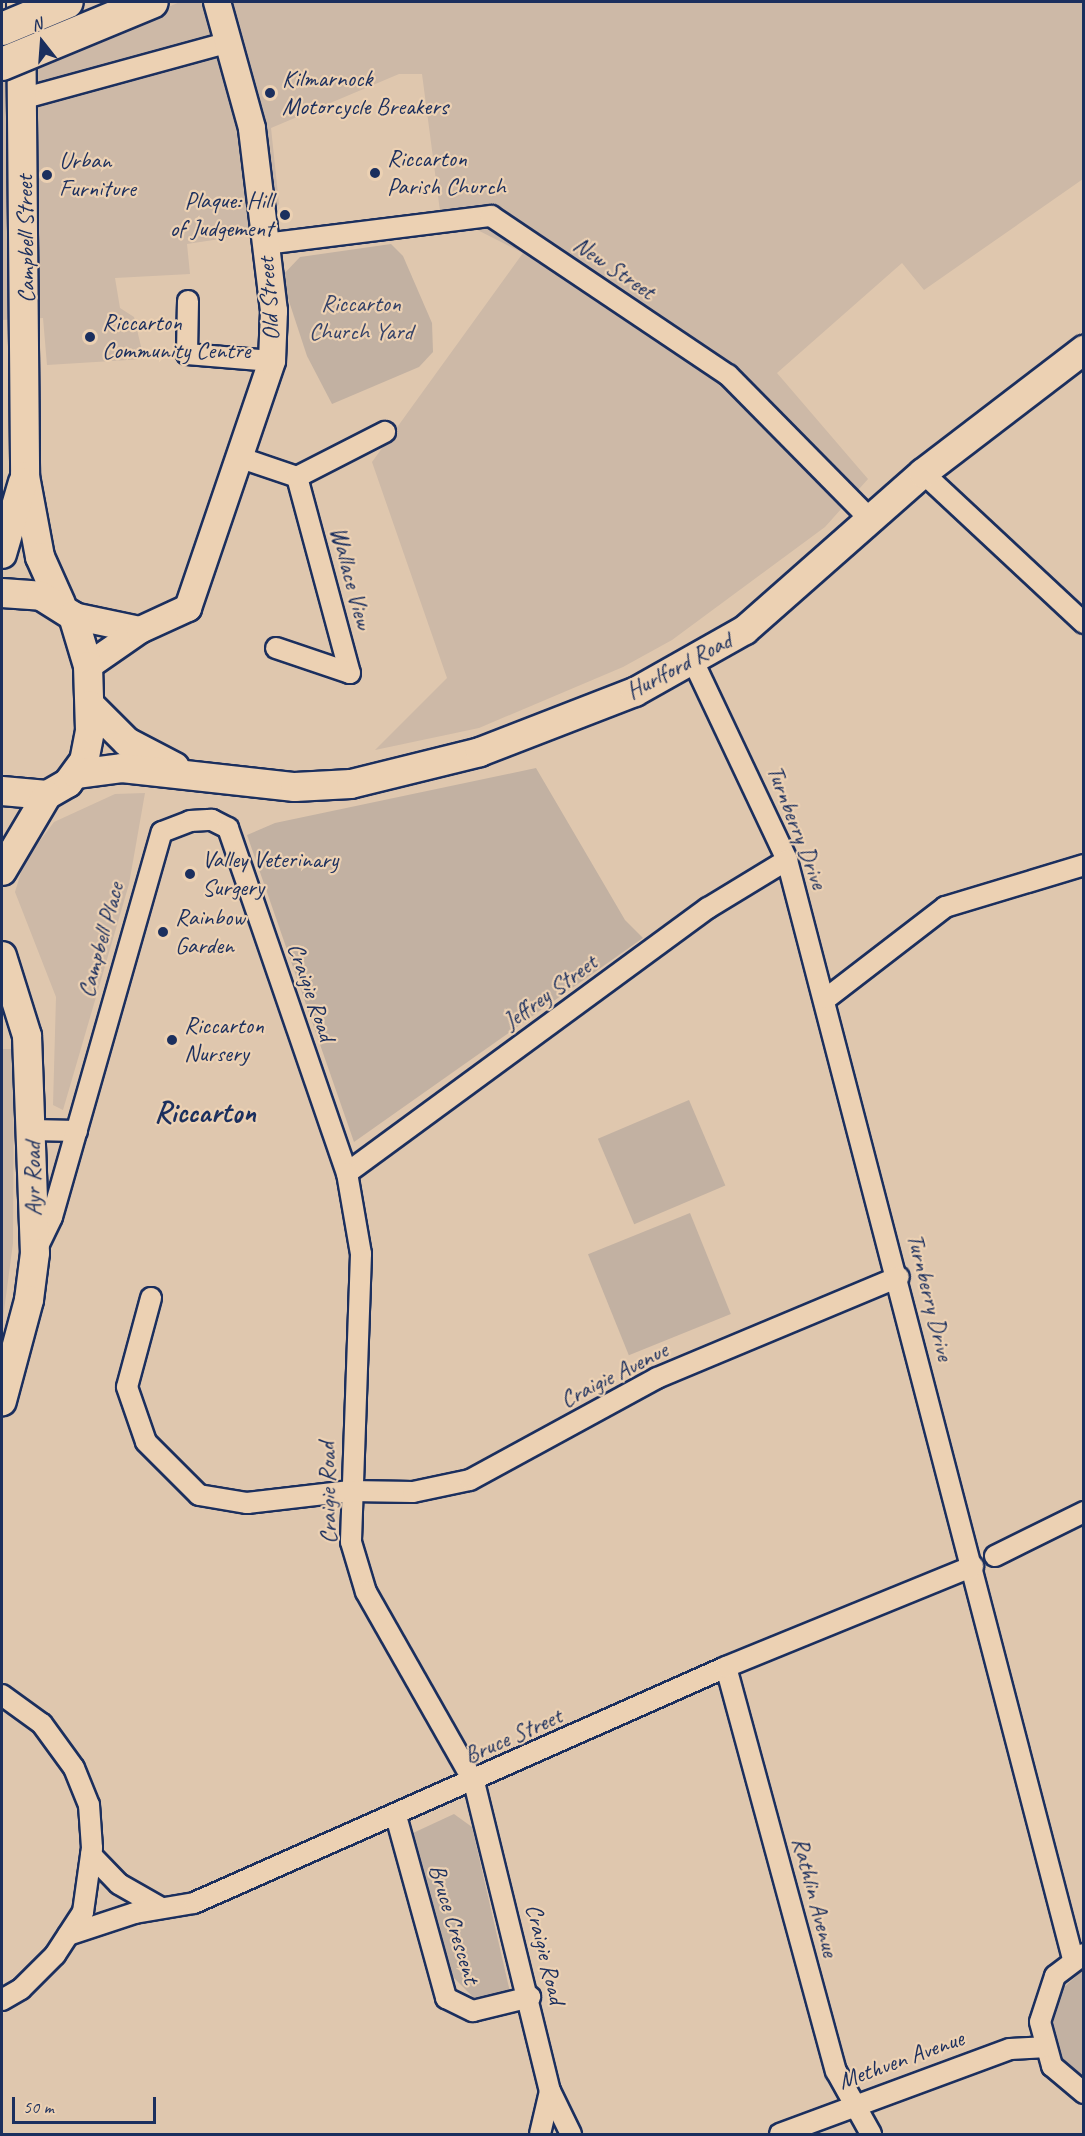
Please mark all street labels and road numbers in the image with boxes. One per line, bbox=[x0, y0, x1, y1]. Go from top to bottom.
street label: Campbell Street bbox=[10, 174, 42, 304]
street label: New Street bbox=[567, 230, 661, 306]
street label: Old Street bbox=[252, 256, 286, 342]
street label: Wallace View bbox=[324, 524, 378, 632]
street label: Hurlford Road bbox=[622, 626, 736, 706]
street label: Turnberry Drive bbox=[760, 761, 834, 893]
street label: Campbell Place bbox=[72, 879, 130, 1001]
street label: Craigie Road bbox=[281, 939, 341, 1045]
street label: Jeffrey Street bbox=[497, 948, 603, 1036]
street label: Ayr Road bbox=[18, 1141, 48, 1217]
street label: Turnberry Drive bbox=[900, 1231, 960, 1363]
street label: Craigie Avenue bbox=[556, 1336, 672, 1414]
street label: Craigie Road bbox=[313, 1442, 343, 1544]
street label: Bruce Street bbox=[459, 1702, 567, 1770]
street label: Rathlin Avenue bbox=[785, 1834, 845, 1960]
street label: Bruce Crescent bbox=[422, 1861, 486, 1987]
street label: Craigie Road bbox=[519, 1901, 571, 2007]
street label: Methven Avenue bbox=[834, 2024, 968, 2096]

